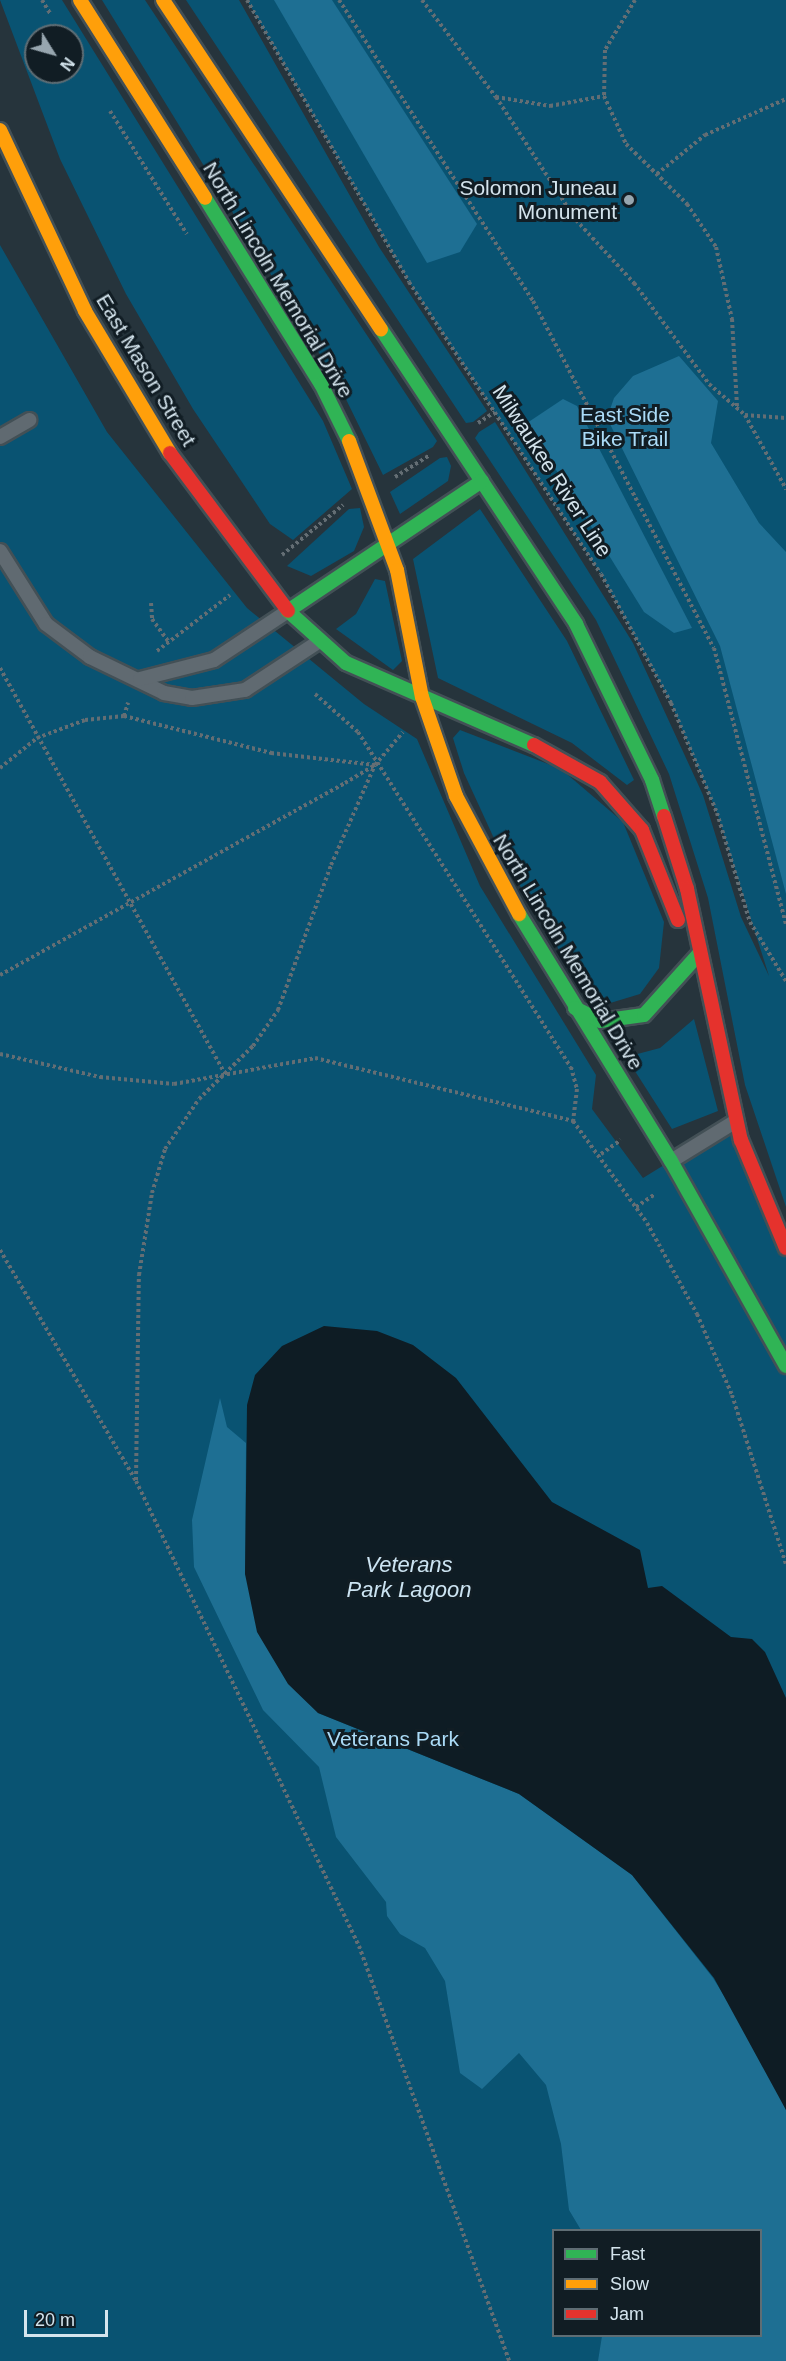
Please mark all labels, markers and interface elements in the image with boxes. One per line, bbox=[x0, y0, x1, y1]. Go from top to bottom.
north arrow bbox=[24, 24, 84, 84]
text: N bbox=[57, 54, 77, 74]
street label: North Lincoln Memorial Drive bbox=[197, 157, 359, 403]
place label: Solomon Juneau Monument bbox=[459, 175, 617, 225]
marker: Solomon Juneau Monument bbox=[622, 193, 636, 207]
street label: East Mason Street bbox=[91, 289, 201, 451]
street label: Milwaukee River Line bbox=[487, 380, 617, 562]
park label: East Side Bike Trail bbox=[580, 402, 670, 452]
street label: North Lincoln Memorial Drive bbox=[487, 829, 649, 1075]
water label: Veterans Park Lagoon bbox=[347, 1551, 471, 1603]
park label: Veterans Park bbox=[327, 1726, 459, 1752]
legend bbox=[552, 2229, 762, 2337]
text: Fast bbox=[610, 2244, 645, 2264]
text: Slow bbox=[610, 2274, 649, 2294]
scale bar bbox=[27, 2298, 111, 2336]
text: Jam bbox=[610, 2304, 644, 2324]
text: 20 m bbox=[35, 2310, 75, 2330]

